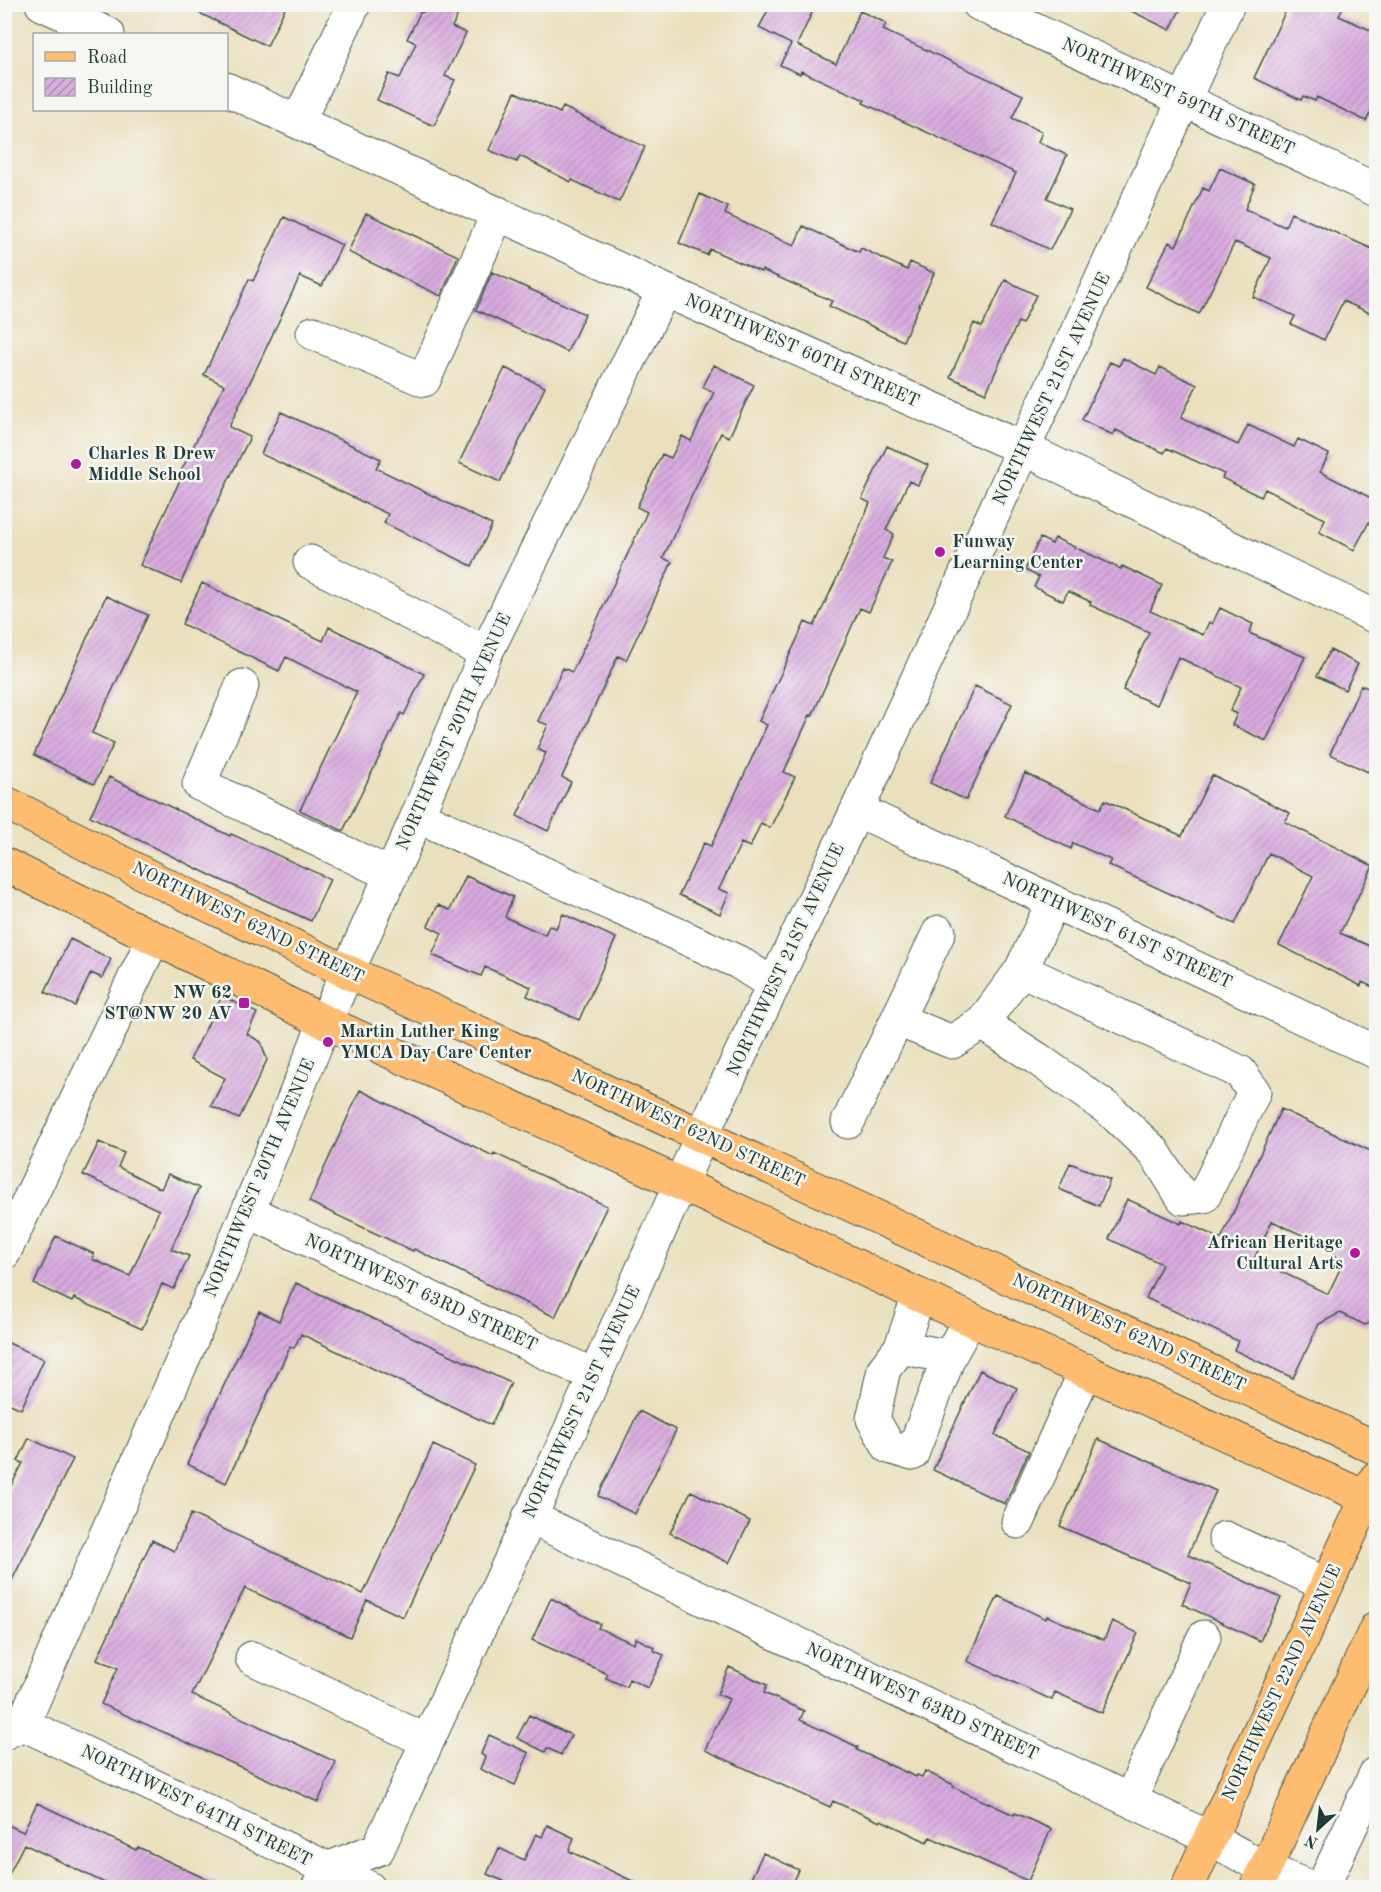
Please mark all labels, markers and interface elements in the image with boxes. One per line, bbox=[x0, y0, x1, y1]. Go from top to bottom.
legend bbox=[33, 33, 228, 111]
street label: NORTHWEST 59TH STREET bbox=[1059, 35, 1297, 159]
text: Road bbox=[87, 49, 127, 67]
text: Building bbox=[87, 79, 153, 97]
street label: NORTHWEST 21ST AVENUE bbox=[990, 270, 1114, 508]
street label: NORTHWEST 60TH STREET bbox=[682, 291, 922, 411]
place label: Charles R Drew Middle School bbox=[88, 445, 216, 484]
marker: Charles R Drew Middle School bbox=[69, 457, 83, 471]
place label: Funway Learning Center bbox=[952, 533, 1083, 572]
marker: Funway Learning Center bbox=[933, 545, 947, 559]
street label: NORTHWEST 20TH AVENUE bbox=[393, 611, 515, 853]
street label: NORTHWEST 21ST AVENUE bbox=[724, 841, 848, 1079]
street label: NORTHWEST 62ND STREET bbox=[129, 859, 367, 987]
street label: NORTHWEST 61ST STREET bbox=[999, 870, 1235, 992]
place label: NW 62 ST@NW 20 AV bbox=[104, 984, 232, 1023]
marker: NW 62 ST@NW 20 AV bbox=[237, 996, 251, 1010]
place label: Martin Luther King YMCA Day Care Center bbox=[340, 1023, 532, 1062]
marker: Martin Luther King YMCA Day Care Center bbox=[321, 1035, 335, 1049]
street label: NORTHWEST 20TH AVENUE bbox=[201, 1056, 319, 1300]
street label: NORTHWEST 62ND STREET bbox=[568, 1067, 808, 1191]
street label: NORTHWEST 63RD STREET bbox=[302, 1231, 540, 1355]
place label: African Heritage Cultural Arts bbox=[1207, 1234, 1343, 1273]
marker: African Heritage Cultural Arts bbox=[1348, 1246, 1362, 1260]
street label: NORTHWEST 62ND STREET bbox=[1009, 1271, 1249, 1395]
street label: NORTHWEST 21ST AVENUE bbox=[520, 1283, 644, 1521]
street label: NORTHWEST 22ND AVENUE bbox=[1219, 1562, 1345, 1804]
street label: NORTHWEST 63RD STREET bbox=[803, 1640, 1041, 1764]
street label: NORTHWEST 64TH STREET bbox=[78, 1742, 314, 1870]
north arrow bbox=[1288, 1799, 1348, 1859]
text: N bbox=[1302, 1830, 1321, 1850]

